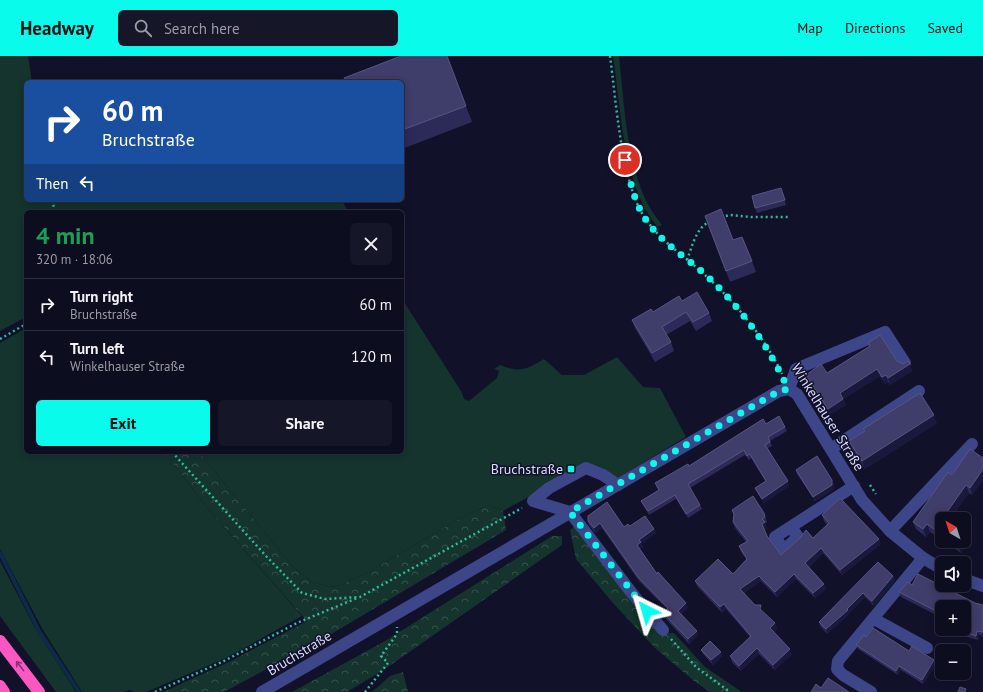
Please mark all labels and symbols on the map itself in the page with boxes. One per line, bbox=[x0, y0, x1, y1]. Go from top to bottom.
pin bbox=[608, 143, 642, 177]
street label: Winkelhauser Straße bbox=[788, 360, 868, 474]
place label: Bruchstraße bbox=[491, 460, 563, 478]
marker: Bruchstraße bbox=[566, 464, 576, 474]
north arrow bbox=[935, 512, 971, 548]
position arrow bbox=[626, 590, 668, 632]
street label: Bruchstraße bbox=[263, 627, 335, 679]
one-way arrow bbox=[15, 661, 24, 672]

